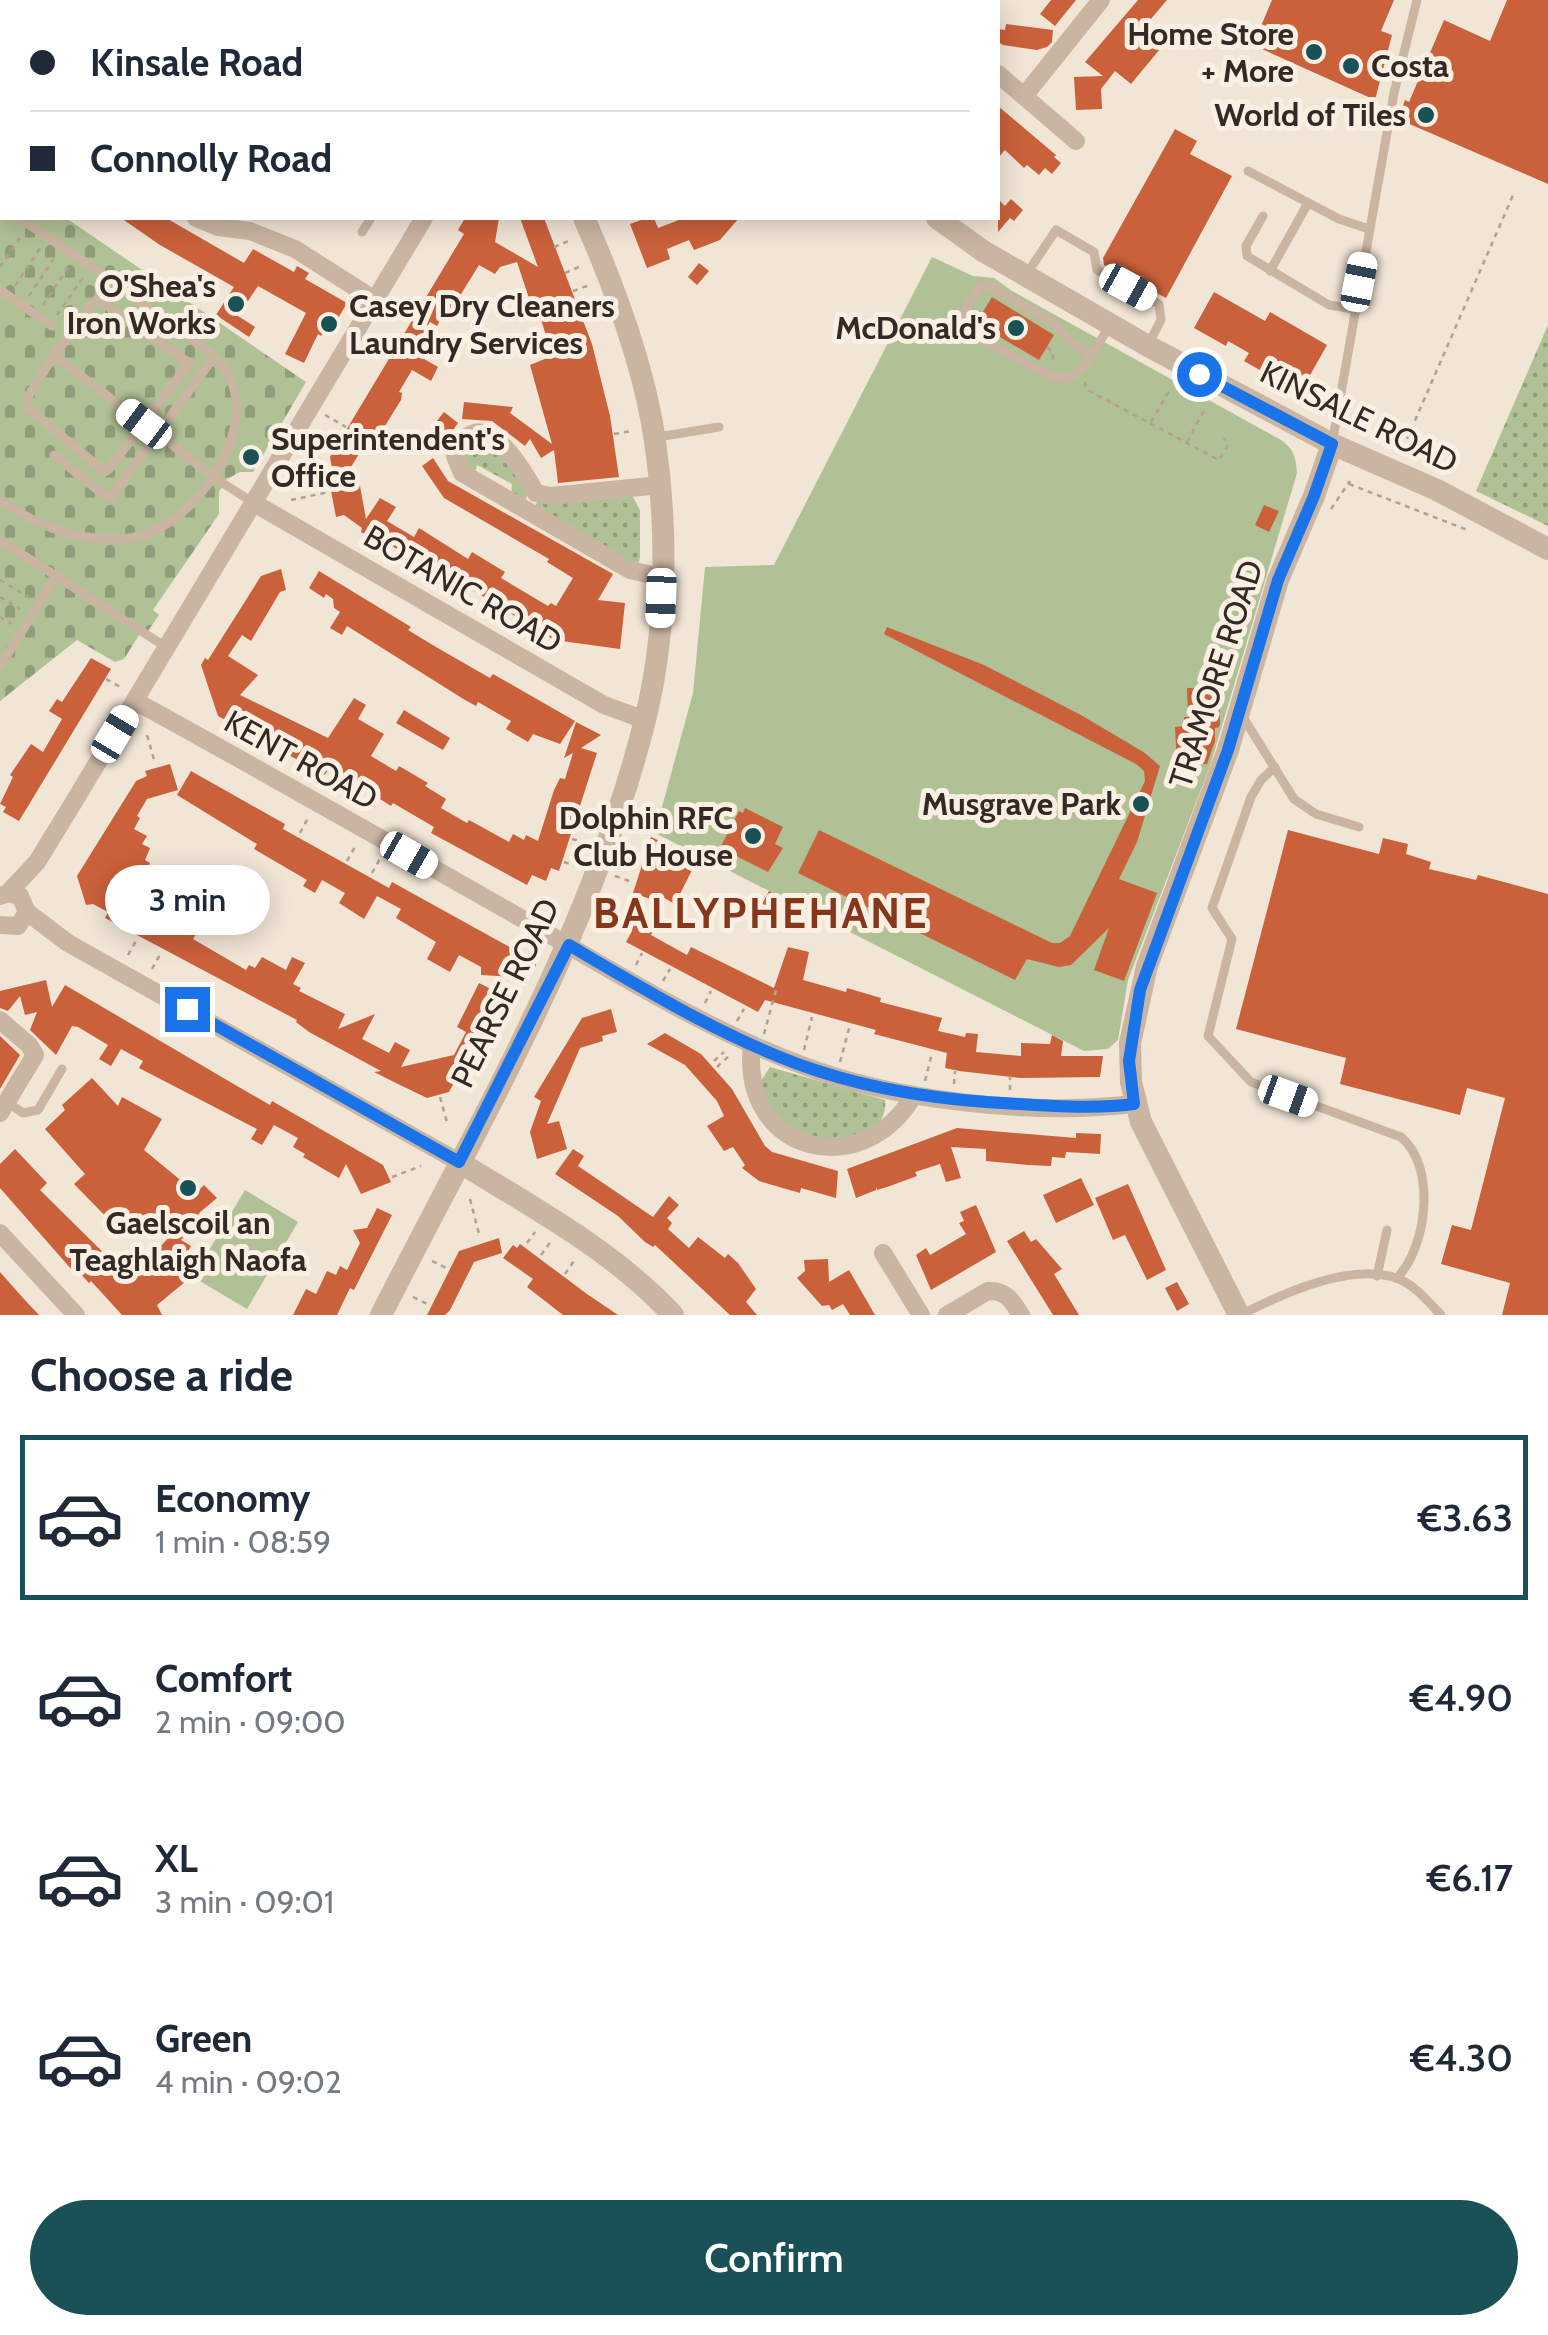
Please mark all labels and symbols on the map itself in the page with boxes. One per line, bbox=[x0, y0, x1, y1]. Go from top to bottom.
place label: Home Store + More bbox=[1127, 14, 1294, 90]
marker: Home Store + More bbox=[1303, 41, 1325, 63]
place label: Costa bbox=[1371, 46, 1449, 85]
marker: Costa bbox=[1340, 55, 1362, 77]
place label: World of Tiles bbox=[1214, 95, 1406, 134]
marker: World of Tiles bbox=[1415, 104, 1437, 126]
car bbox=[1339, 250, 1379, 314]
car bbox=[1094, 259, 1162, 315]
place label: O'Shea's Iron Works bbox=[66, 266, 216, 342]
place label: Casey Dry Cleaners Laundry Services bbox=[349, 286, 615, 362]
marker: O'Shea's Iron Works bbox=[225, 293, 247, 315]
place label: McDonald's bbox=[835, 308, 996, 347]
marker: Casey Dry Cleaners Laundry Services bbox=[318, 313, 340, 335]
marker: McDonald's bbox=[1005, 317, 1027, 339]
route start bbox=[1177, 352, 1222, 397]
street label: KINSALE ROAD bbox=[1254, 352, 1464, 481]
car bbox=[111, 394, 177, 454]
place label: Superintendent's Office bbox=[271, 419, 505, 495]
marker: Superintendent's Office bbox=[240, 446, 262, 468]
street label: BOTANIC ROAD bbox=[357, 516, 569, 661]
street label: TRAMORE ROAD bbox=[1160, 555, 1271, 793]
car bbox=[645, 567, 677, 629]
car bbox=[87, 701, 143, 767]
street label: KENT ROAD bbox=[218, 701, 385, 818]
place label: Musgrave Park bbox=[922, 784, 1121, 823]
marker: Musgrave Park bbox=[1130, 793, 1152, 815]
place label: Dolphin RFC Club House bbox=[559, 798, 733, 874]
marker: Dolphin RFC Club House bbox=[742, 825, 764, 847]
car bbox=[376, 827, 442, 883]
callout: 3 min bbox=[104, 864, 270, 934]
district label: BALLYPHEHANE bbox=[593, 887, 929, 939]
street label: PEARSE ROAD bbox=[442, 892, 567, 1094]
route end bbox=[165, 987, 210, 1032]
car bbox=[1255, 1072, 1321, 1120]
marker: Gaelscoil an Teaghlaigh Naofa bbox=[177, 1177, 199, 1199]
place label: Gaelscoil an Teaghlaigh Naofa bbox=[69, 1203, 307, 1279]

